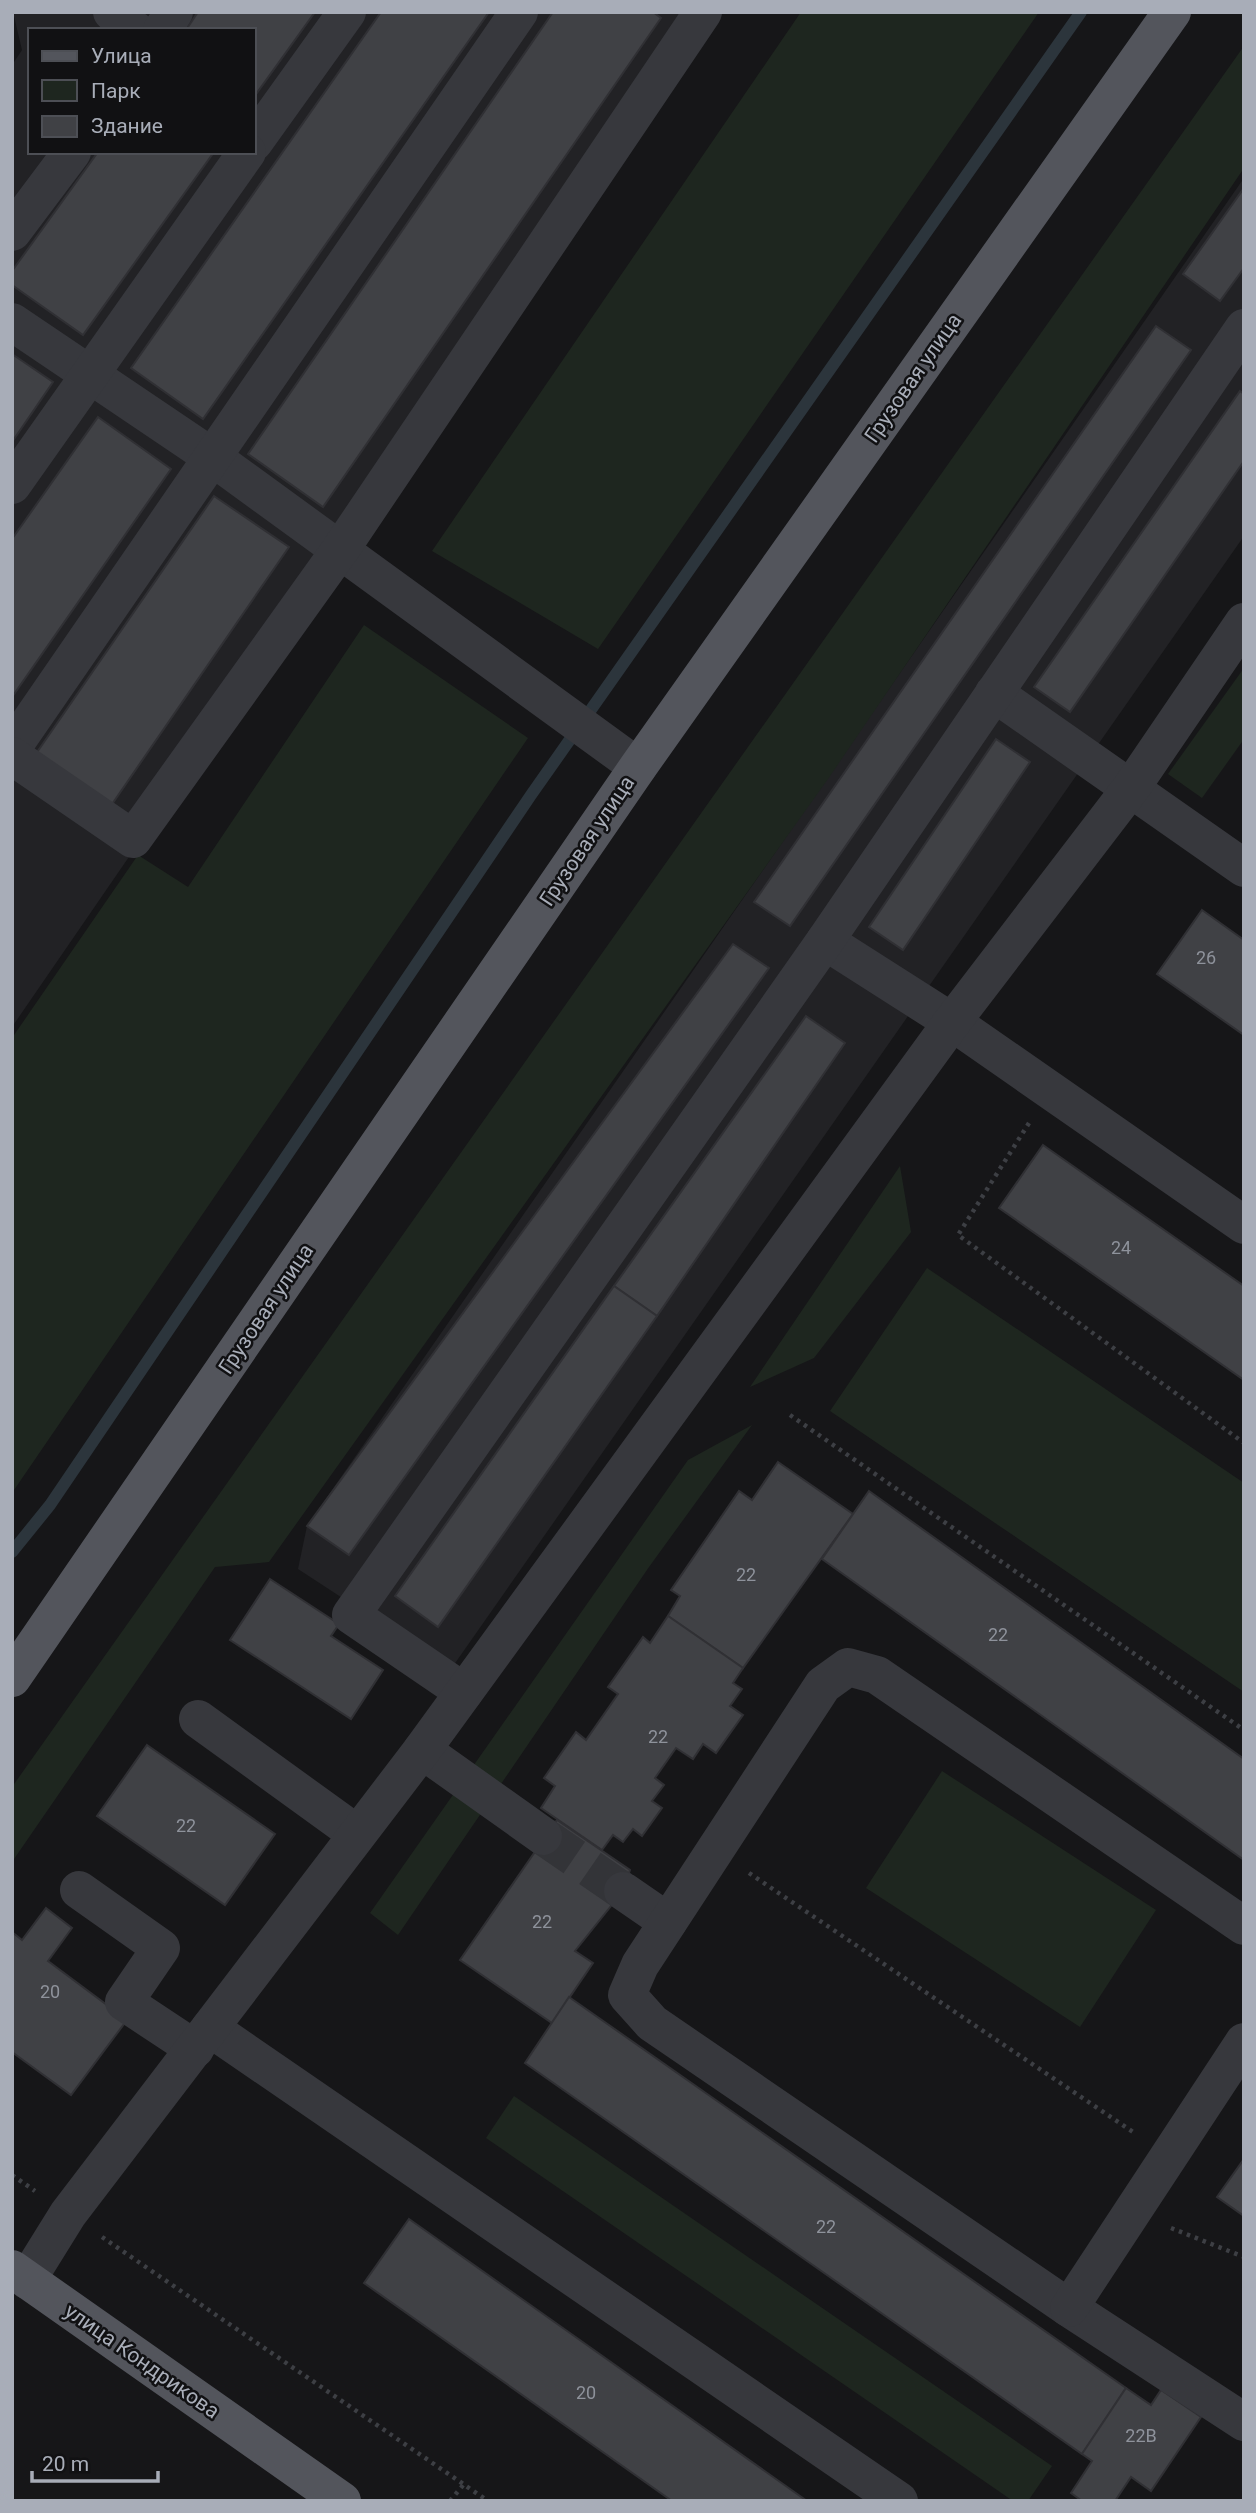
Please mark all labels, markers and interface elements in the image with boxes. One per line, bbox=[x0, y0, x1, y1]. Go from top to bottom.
legend bbox=[28, 28, 256, 154]
text: Улица bbox=[91, 44, 152, 68]
text: Парк bbox=[91, 79, 141, 103]
text: Здание bbox=[91, 114, 163, 138]
street label: Грузовая улица bbox=[860, 309, 966, 447]
street label: Грузовая улица bbox=[535, 771, 639, 911]
house number: 26 bbox=[1196, 947, 1216, 968]
house number: 24 bbox=[1111, 1237, 1131, 1258]
street label: Грузовая улица bbox=[214, 1239, 318, 1379]
house number: 22 bbox=[736, 1564, 756, 1585]
house number: 22 bbox=[988, 1624, 1008, 1645]
house number: 22 bbox=[648, 1726, 668, 1747]
house number: 22 bbox=[176, 1815, 196, 1836]
house number: 22 bbox=[532, 1911, 552, 1932]
house number: 20 bbox=[40, 1981, 60, 2002]
house number: 22 bbox=[816, 2216, 836, 2237]
street label: улица Кондрикова bbox=[60, 2299, 224, 2423]
house number: 20 bbox=[576, 2382, 596, 2403]
house number: 22В bbox=[1125, 2425, 1157, 2446]
scale bar bbox=[32, 2440, 158, 2484]
text: 20 m bbox=[42, 2452, 89, 2476]

